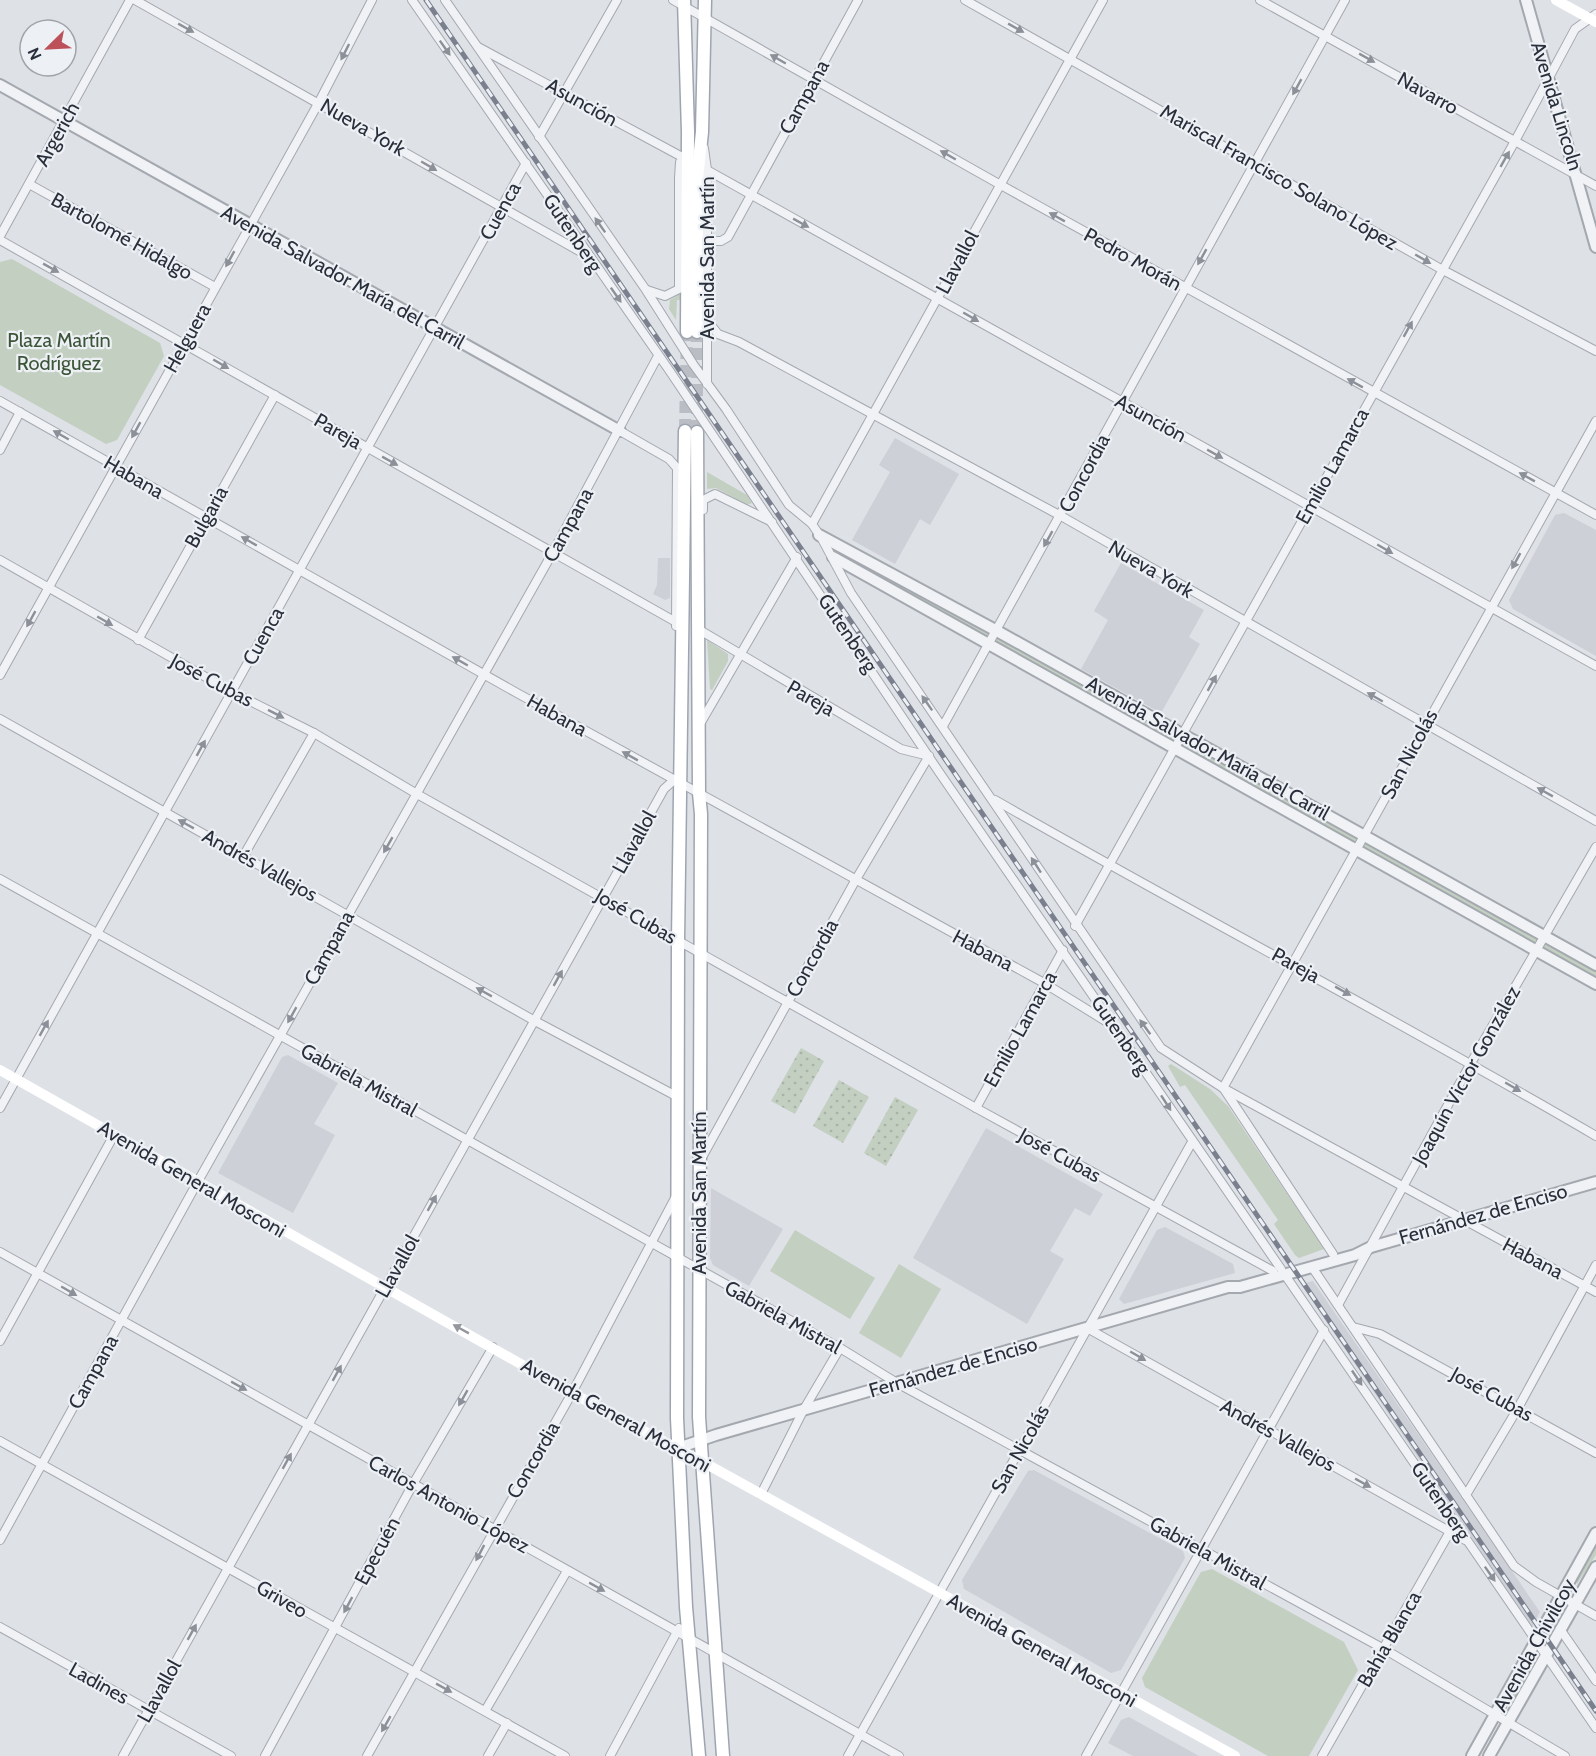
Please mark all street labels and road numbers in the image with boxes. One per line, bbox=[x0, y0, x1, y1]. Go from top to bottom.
street label: Avenida Lincoln bbox=[1526, 39, 1588, 173]
street label: Campana bbox=[774, 55, 834, 138]
street label: Navarro bbox=[1393, 67, 1463, 119]
street label: Asunción bbox=[542, 73, 622, 131]
street label: Nueva York bbox=[316, 93, 410, 161]
street label: Argerich bbox=[30, 98, 84, 170]
street label: Mariscal Francisco Solano López bbox=[1156, 99, 1402, 255]
street label: Avenida San Martín bbox=[695, 176, 719, 340]
street label: Cuenca bbox=[474, 177, 526, 244]
street label: Bartolomé Hidalgo bbox=[47, 187, 197, 285]
street label: Gutenberg bbox=[538, 189, 609, 278]
street label: Avenida Salvador María del Carril bbox=[217, 200, 469, 354]
street label: Pedro Morán bbox=[1080, 222, 1186, 296]
street label: Llavallol bbox=[930, 226, 984, 298]
street label: Helguera bbox=[158, 299, 216, 377]
street label: Asunción bbox=[1111, 389, 1191, 447]
street label: Emilio Lamarca bbox=[1290, 404, 1374, 528]
street label: Pareja bbox=[310, 408, 366, 454]
street label: Concordia bbox=[1053, 429, 1115, 516]
street label: Habana bbox=[100, 450, 168, 504]
street label: Bulgaria bbox=[179, 482, 233, 552]
street label: Campana bbox=[538, 483, 598, 566]
street label: Nueva York bbox=[1104, 535, 1198, 603]
street label: Gutenberg bbox=[813, 589, 884, 678]
street label: Cuenca bbox=[237, 602, 289, 669]
street label: José Cubas bbox=[166, 648, 258, 712]
street label: Avenida Salvador María del Carril bbox=[1082, 671, 1334, 825]
street label: Pareja bbox=[783, 675, 839, 721]
street label: Habana bbox=[523, 689, 592, 741]
street label: San Nicolás bbox=[1375, 705, 1443, 803]
street label: Llavallol bbox=[607, 806, 661, 878]
street label: Andrés Vallejos bbox=[198, 824, 322, 906]
street label: José Cubas bbox=[590, 883, 681, 949]
street label: Campana bbox=[299, 906, 359, 989]
street label: Concordia bbox=[781, 915, 843, 1001]
street label: Habana bbox=[949, 924, 1018, 976]
street label: Pareja bbox=[1268, 942, 1324, 988]
street label: Emilio Lamarca bbox=[978, 967, 1062, 1091]
street label: Joaquín Victor González bbox=[1406, 981, 1525, 1169]
street label: Gutenberg bbox=[1086, 991, 1157, 1080]
street label: Gabriela Mistral bbox=[297, 1038, 422, 1122]
street label: Avenida San Martín bbox=[687, 1111, 711, 1275]
street label: Avenida General Mosconi bbox=[94, 1115, 290, 1243]
street label: José Cubas bbox=[1014, 1122, 1105, 1187]
street label: Fernández de Enciso bbox=[1396, 1178, 1570, 1250]
street label: Llavallol bbox=[370, 1230, 424, 1302]
street label: Habana bbox=[1499, 1232, 1568, 1284]
street label: Gabriela Mistral bbox=[721, 1275, 846, 1359]
street label: Campana bbox=[63, 1330, 123, 1413]
street label: Fernández de Enciso bbox=[866, 1331, 1040, 1403]
street label: Avenida General Mosconi bbox=[517, 1353, 715, 1477]
street label: José Cubas bbox=[1446, 1361, 1537, 1426]
street label: Andrés Vallejos bbox=[1216, 1394, 1340, 1476]
street label: San Nicolás bbox=[986, 1400, 1054, 1498]
street label: Concordia bbox=[501, 1417, 565, 1503]
street label: Carlos Antonio López bbox=[364, 1450, 534, 1558]
street label: Gutenberg bbox=[1406, 1457, 1477, 1546]
street label: Gabriela Mistral bbox=[1146, 1511, 1271, 1595]
street label: Epecuén bbox=[349, 1513, 405, 1589]
street label: Avenida Chivilcoy bbox=[1488, 1574, 1580, 1716]
street label: Griveo bbox=[252, 1575, 312, 1623]
street label: Bahía Blanca bbox=[1352, 1586, 1426, 1691]
street label: Avenida General Mosconi bbox=[943, 1588, 1141, 1712]
street label: Llavallol bbox=[132, 1655, 186, 1727]
street label: Ladines bbox=[65, 1657, 133, 1709]

